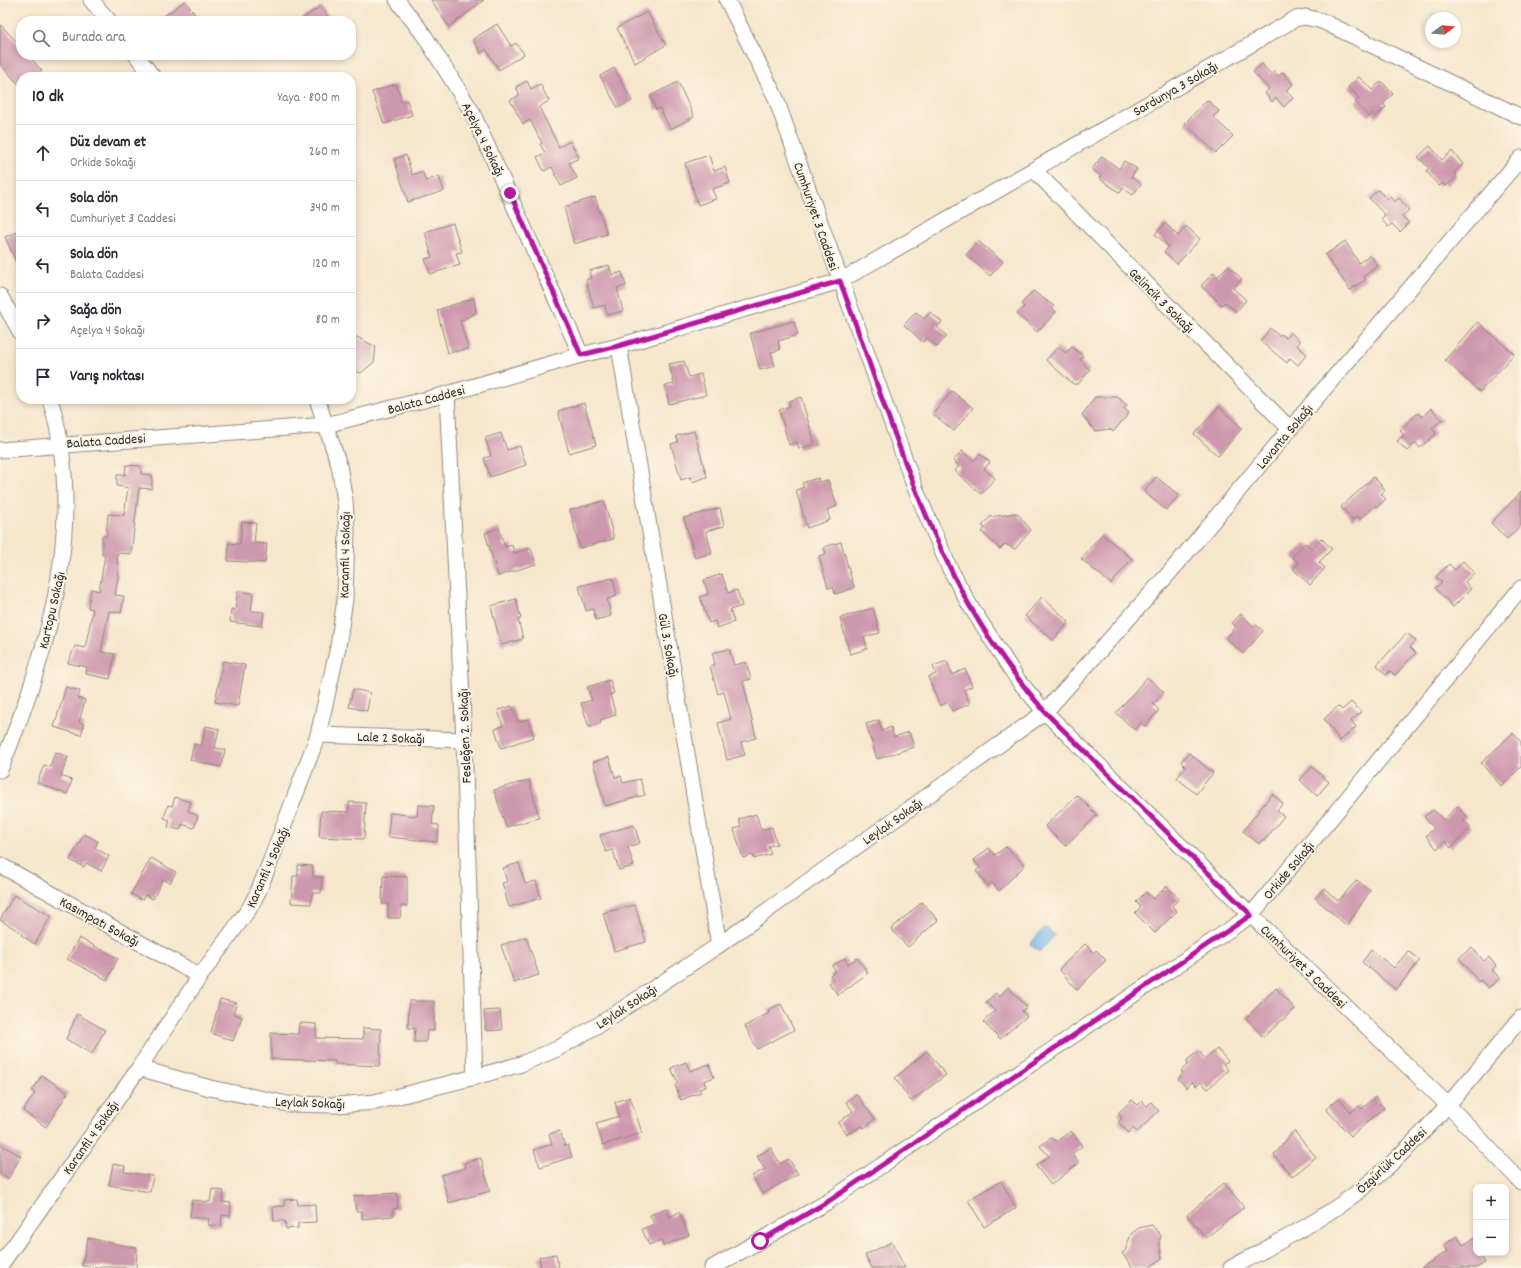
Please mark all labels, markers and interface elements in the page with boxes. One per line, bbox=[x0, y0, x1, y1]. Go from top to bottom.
north arrow bbox=[1425, 12, 1461, 48]
search box bbox=[16, 16, 356, 60]
icon: search bbox=[30, 27, 52, 49]
text: Burada ara bbox=[62, 27, 125, 49]
street label: Sardunya 3 Sokağı bbox=[1130, 57, 1222, 122]
text: 10 dk bbox=[32, 86, 64, 110]
text: Yaya · 800 m bbox=[278, 89, 340, 108]
street label: Açelya 4 Sokağı bbox=[456, 99, 509, 181]
text: Düz devam et bbox=[70, 132, 146, 154]
icon: ahead bbox=[32, 142, 54, 164]
text: 260 m bbox=[309, 143, 340, 162]
text: Orkide Sokağı bbox=[70, 154, 136, 173]
street label: Cumhuriyet 3 Caddesi bbox=[787, 160, 843, 274]
route end bbox=[501, 184, 519, 202]
text: Sola dön bbox=[70, 188, 118, 210]
icon: left bbox=[32, 198, 54, 220]
text: 340 m bbox=[310, 199, 340, 218]
text: Cumhuriyet 3 Caddesi bbox=[70, 210, 176, 229]
text: Sola dön bbox=[70, 244, 118, 266]
icon: left bbox=[32, 254, 54, 276]
text: 120 m bbox=[312, 255, 340, 274]
street label: Gelincik 3 Sokağı bbox=[1123, 264, 1198, 339]
text: Balata Caddesi bbox=[70, 266, 144, 285]
text: Sağa dön bbox=[70, 300, 121, 322]
icon: right bbox=[32, 310, 54, 332]
text: 80 m bbox=[316, 311, 340, 330]
text: Açelya 4 Sokağı bbox=[70, 322, 145, 341]
icon: arrive bbox=[32, 366, 54, 388]
text: Varış noktası bbox=[70, 366, 144, 388]
street label: Balata Caddesi bbox=[386, 381, 468, 421]
street label: Lavanta Sokağı bbox=[1252, 400, 1319, 474]
street label: Balata Caddesi bbox=[66, 429, 147, 455]
street label: Karanfil 4 Sokağı bbox=[335, 512, 357, 599]
street label: Kartopu Sokağı bbox=[34, 570, 72, 651]
street label: Gül 3. Sokağı bbox=[652, 612, 683, 679]
street label: Fesleğen 2. Sokağı bbox=[454, 688, 478, 784]
street label: Lale 2 Sokağı bbox=[357, 728, 425, 750]
street label: Leylak Sokağı bbox=[859, 794, 927, 851]
street label: Karanfil 4 Sokağı bbox=[242, 824, 296, 911]
street label: Orkide Sokağı bbox=[1259, 838, 1320, 905]
street label: Kasımpatı Sokağı bbox=[55, 893, 143, 953]
street label: Cumhuriyet 3 Caddesi bbox=[1255, 921, 1351, 1014]
street label: Leylak Sokağı bbox=[592, 980, 662, 1035]
street label: Leylak Sokağı bbox=[275, 1093, 345, 1115]
street label: Karanfil 4 Sokağı bbox=[59, 1097, 125, 1179]
street label: Özgürlük Caddesi bbox=[1353, 1123, 1432, 1199]
map controls bbox=[1473, 1184, 1509, 1256]
button: + bbox=[1473, 1184, 1509, 1220]
button: − bbox=[1473, 1220, 1509, 1256]
route start bbox=[751, 1232, 769, 1250]

